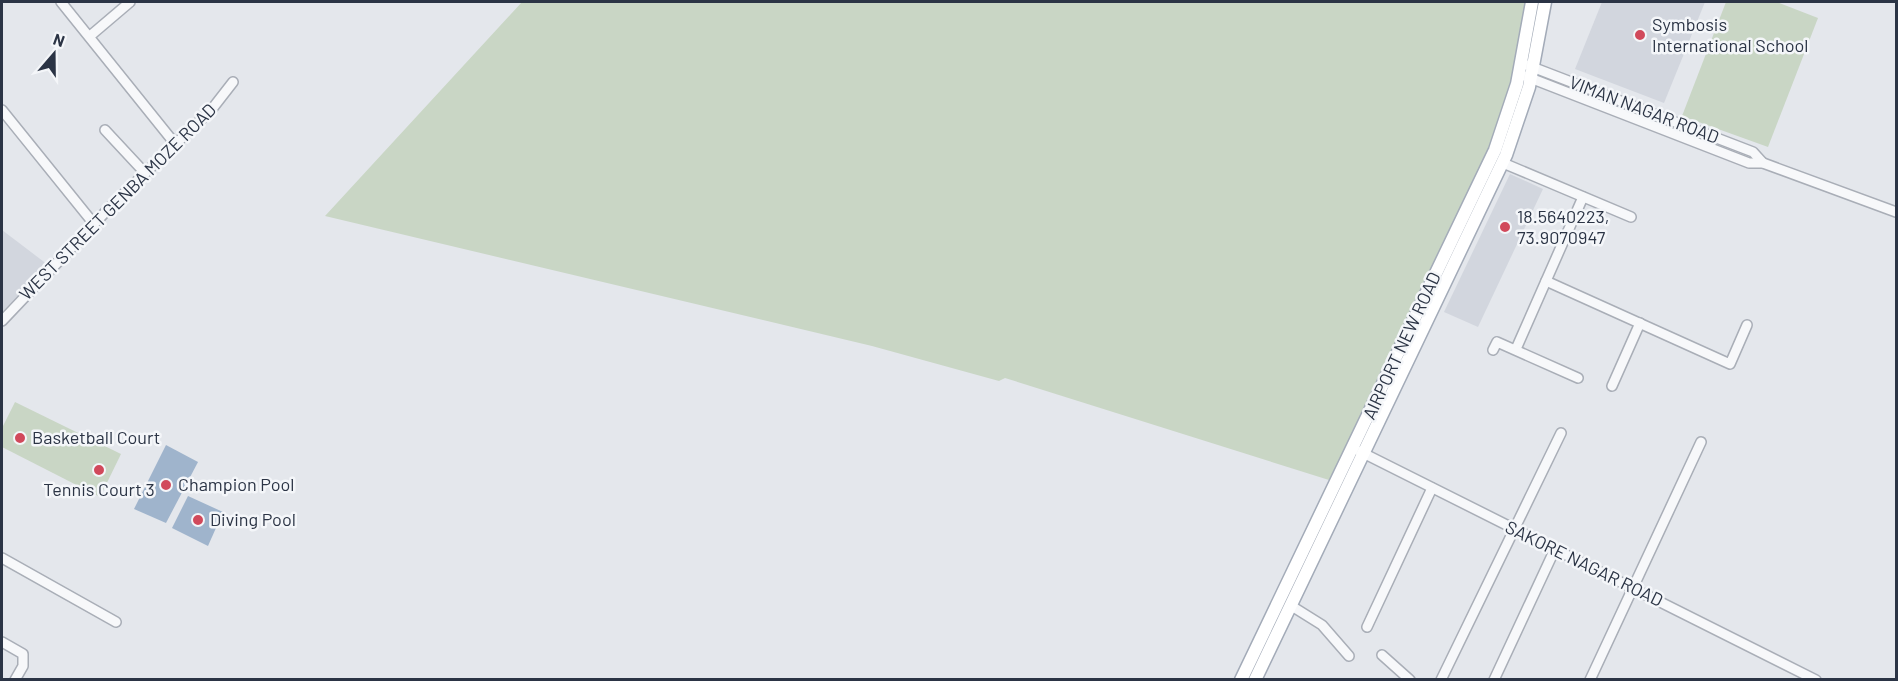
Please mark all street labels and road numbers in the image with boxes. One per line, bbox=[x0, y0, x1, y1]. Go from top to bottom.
street label: VIMAN NAGAR ROAD bbox=[1566, 70, 1722, 148]
street label: WEST STREET GENBA MOZE ROAD bbox=[14, 98, 220, 304]
street label: AIRPORT NEW ROAD bbox=[1357, 268, 1445, 423]
street label: SAKORE NAGAR ROAD bbox=[1502, 515, 1667, 611]

